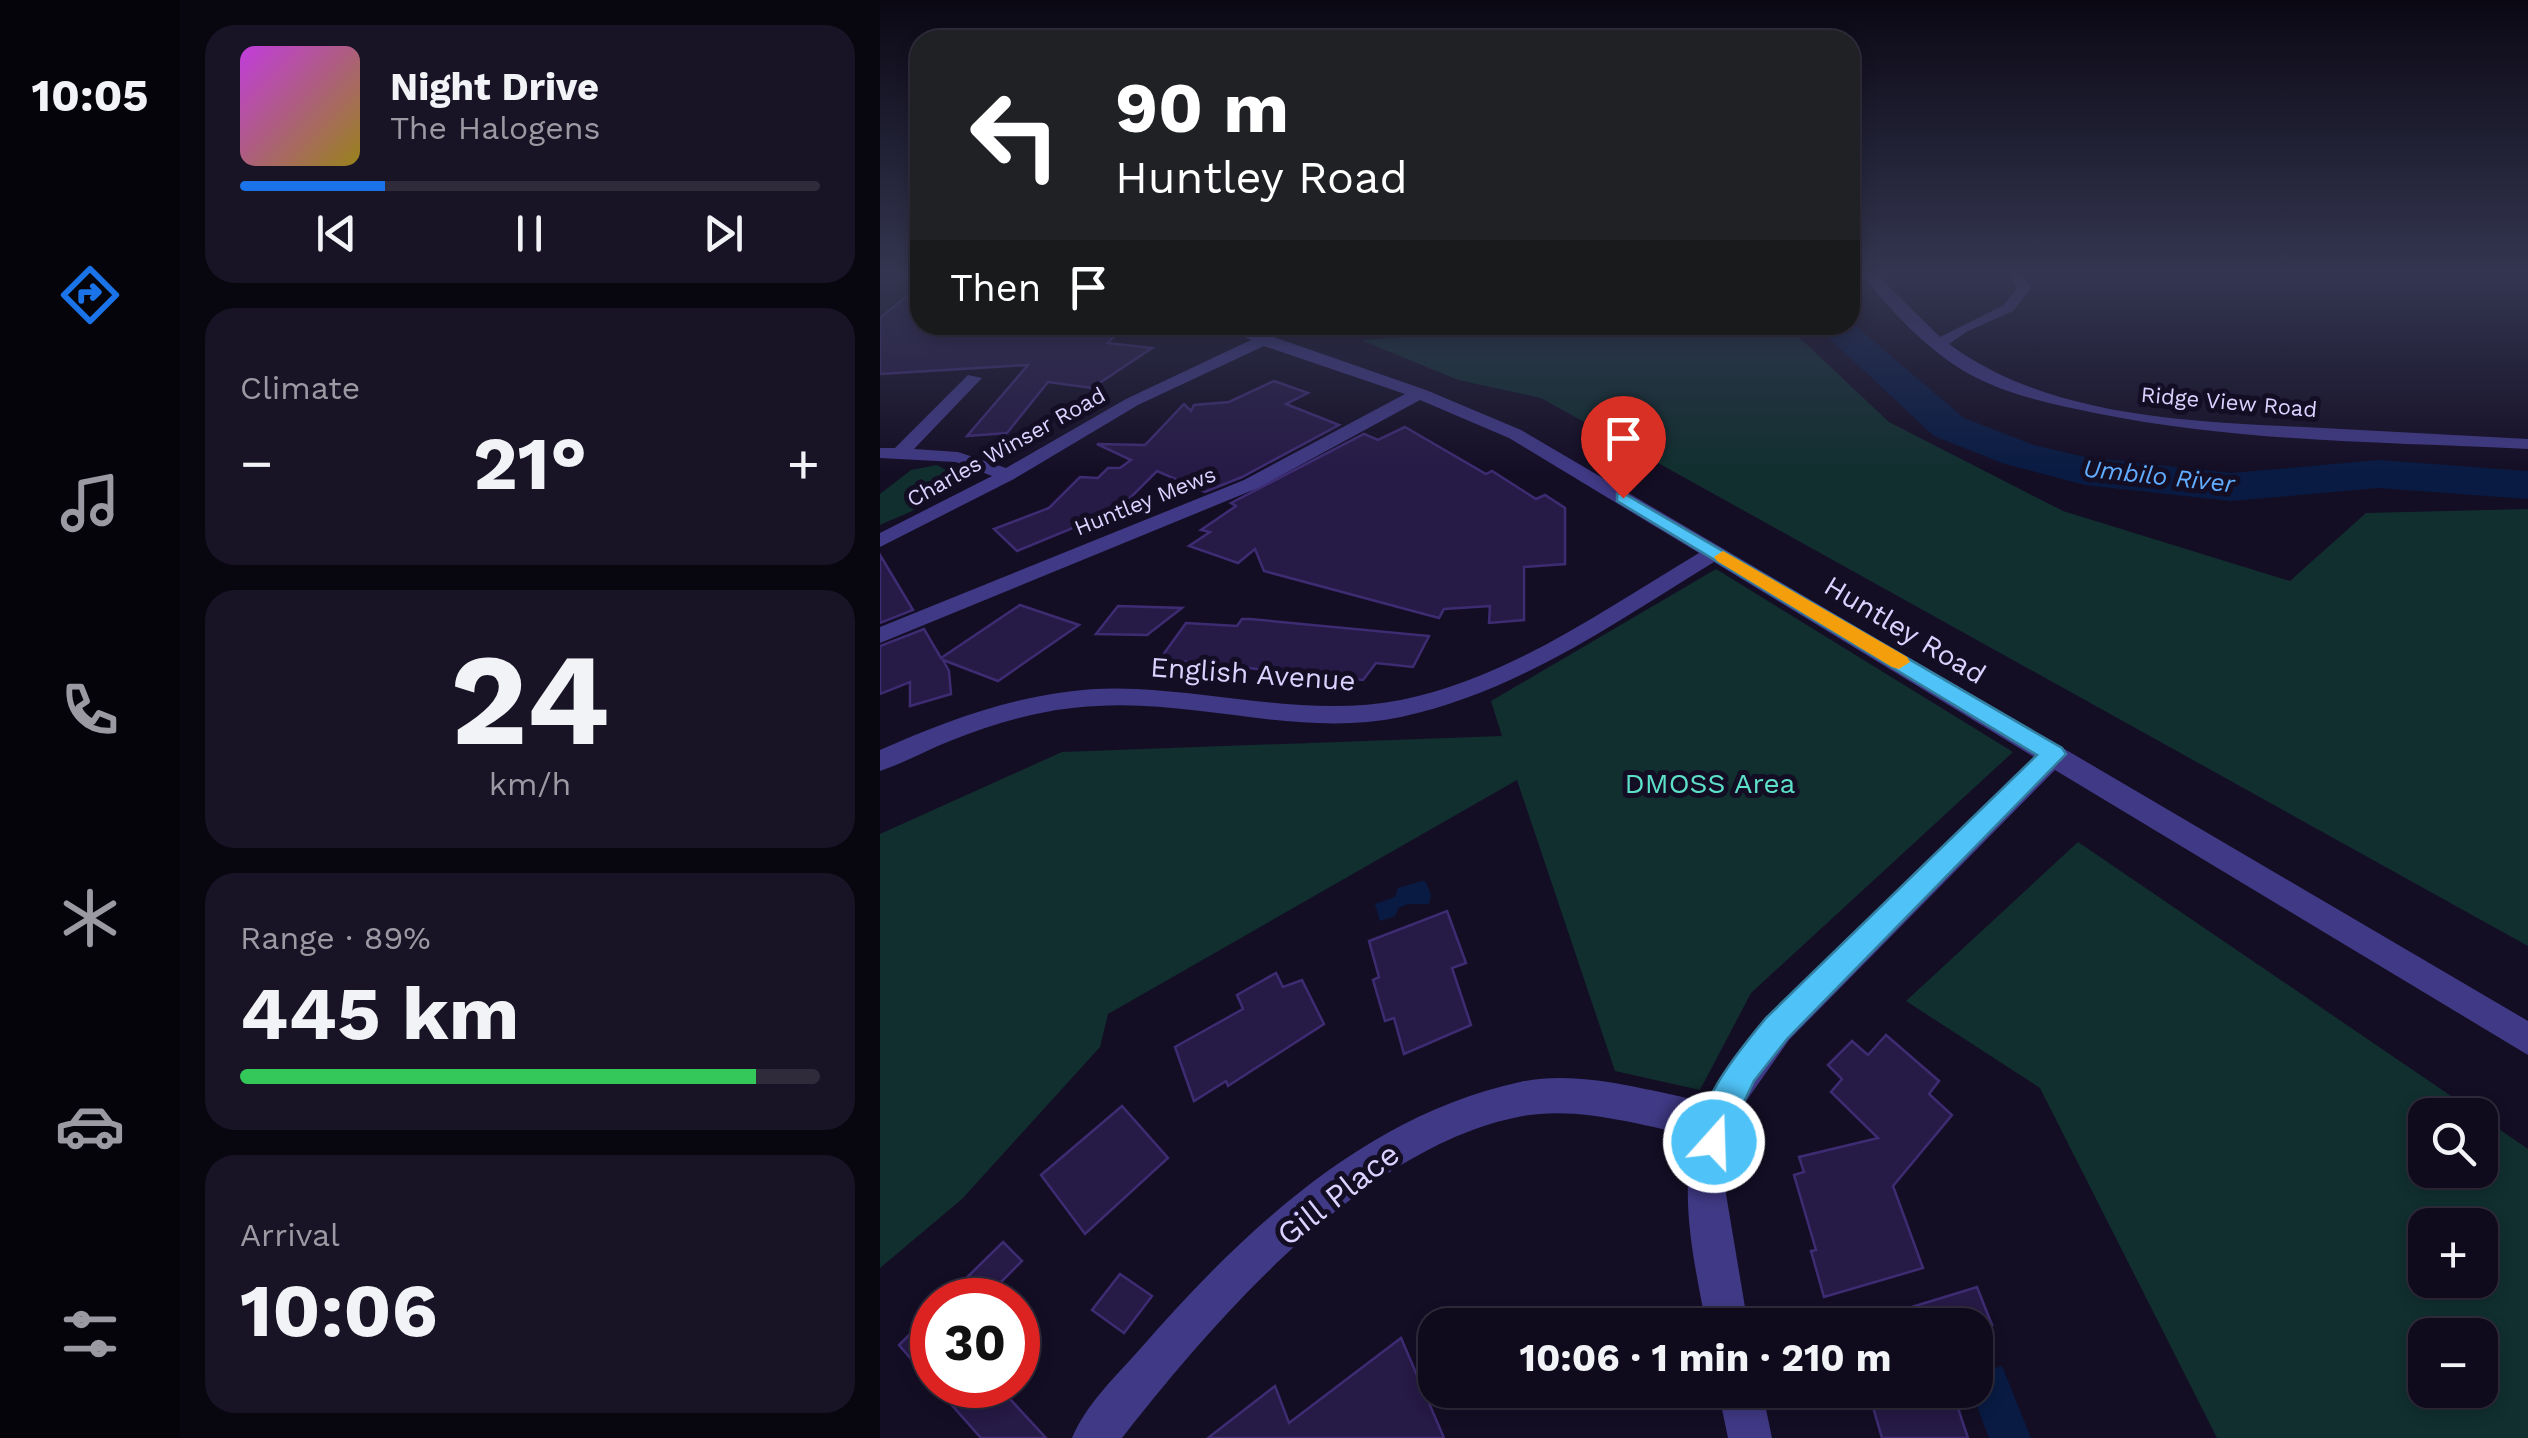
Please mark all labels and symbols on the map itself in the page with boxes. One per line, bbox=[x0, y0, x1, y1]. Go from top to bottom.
street label: Charles Winser Road bbox=[903, 382, 1109, 512]
street label: Ridge View Road bbox=[2140, 382, 2318, 422]
pin bbox=[1581, 396, 1666, 499]
water label: Umbilo River bbox=[2082, 454, 2237, 499]
street label: Huntley Mews bbox=[1071, 461, 1219, 541]
street label: Huntley Road bbox=[1818, 569, 1992, 691]
street label: English Avenue bbox=[1149, 650, 1357, 698]
park label: DMOSS Area bbox=[1625, 767, 1796, 800]
position arrow bbox=[1662, 1090, 1766, 1194]
street label: Gill Place bbox=[1269, 1134, 1407, 1254]
speed limit sign: 30 bbox=[910, 1278, 1040, 1408]

